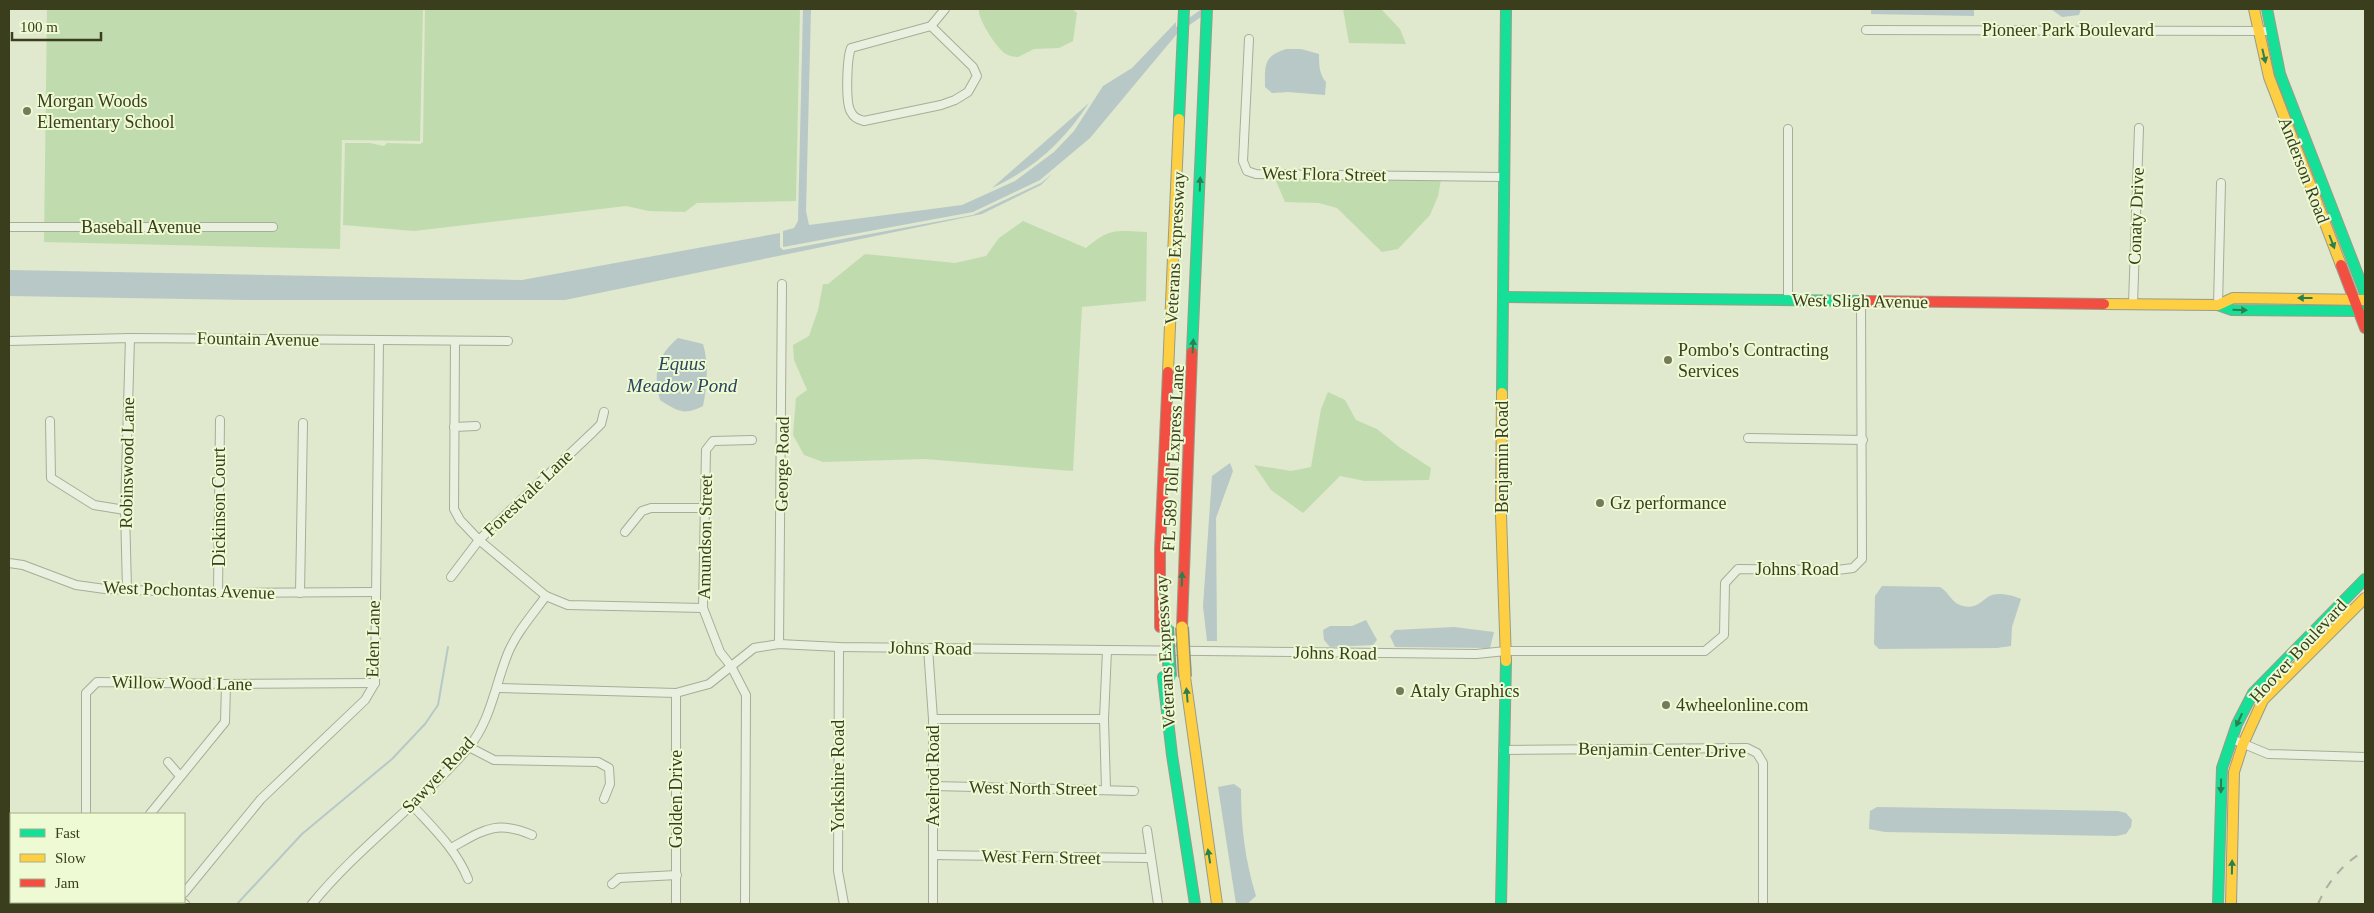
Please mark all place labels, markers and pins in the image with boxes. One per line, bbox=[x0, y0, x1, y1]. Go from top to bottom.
place label: Morgan Woods Elementary School bbox=[37, 91, 174, 132]
marker: Morgan Woods Elementary School bbox=[21, 105, 33, 117]
place label: Pombo's Contracting Services bbox=[1678, 340, 1829, 381]
marker: Pombo's Contracting Services bbox=[1662, 354, 1674, 366]
place label: Gz performance bbox=[1610, 493, 1726, 513]
marker: Gz performance bbox=[1594, 497, 1606, 509]
place label: Ataly Graphics bbox=[1410, 681, 1519, 701]
marker: Ataly Graphics bbox=[1394, 685, 1406, 697]
place label: 4wheelonline.com bbox=[1676, 695, 1808, 715]
marker: 4wheelonline.com bbox=[1660, 699, 1672, 711]

